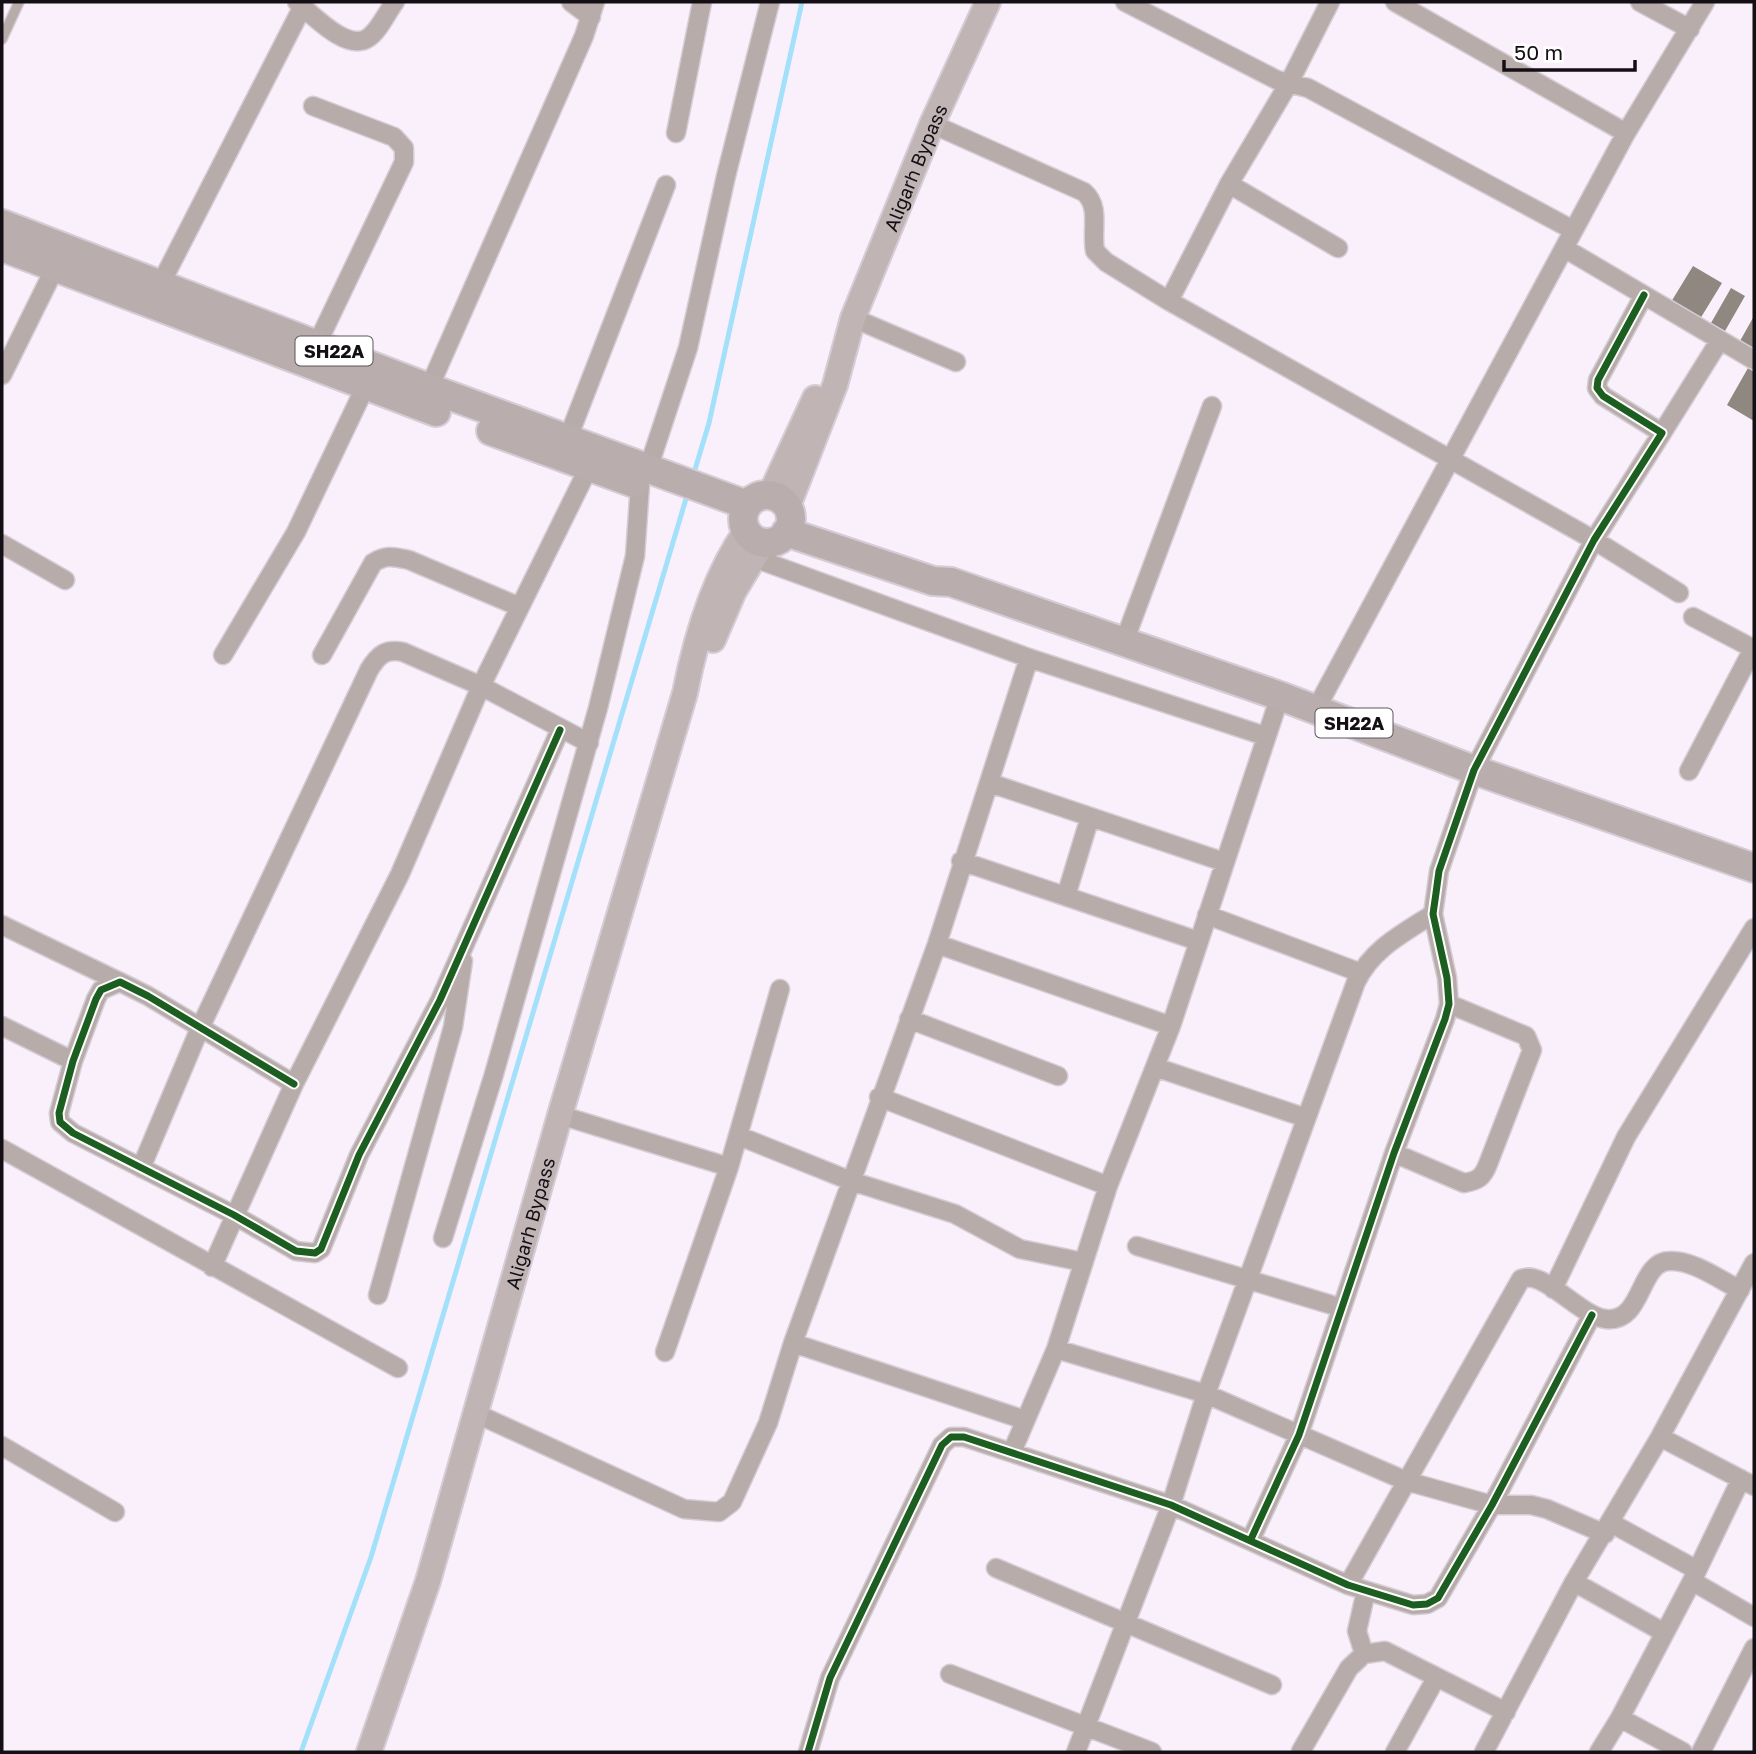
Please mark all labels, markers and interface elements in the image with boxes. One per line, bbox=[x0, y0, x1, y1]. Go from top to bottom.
scale bar bbox=[1504, 28, 1635, 72]
text: 50 m bbox=[1514, 39, 1563, 65]
street label: Aligarh Bypass bbox=[878, 100, 951, 234]
road number: SH22A bbox=[296, 337, 372, 366]
road number: SH22A bbox=[1316, 708, 1392, 738]
street label: Aligarh Bypass bbox=[500, 1155, 559, 1291]

